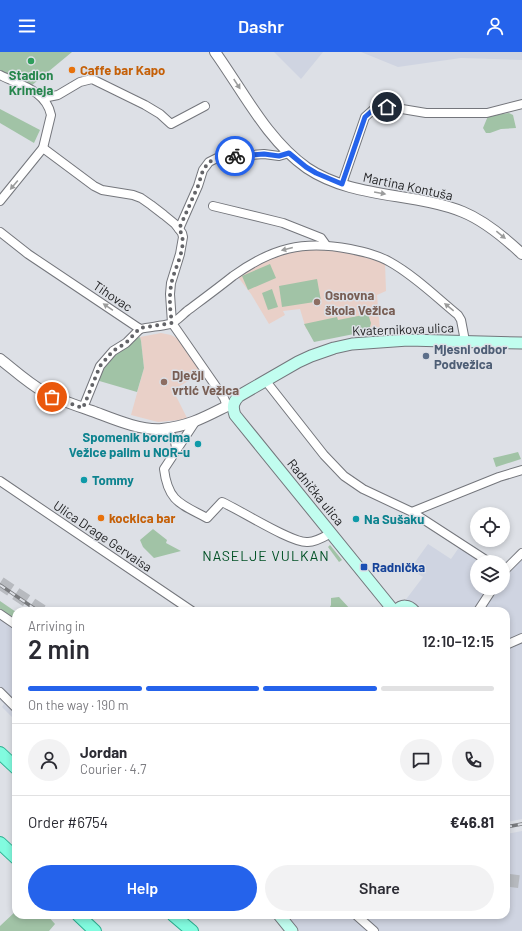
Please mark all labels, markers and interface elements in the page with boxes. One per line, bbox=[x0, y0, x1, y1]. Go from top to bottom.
icon: menu bbox=[16, 15, 38, 37]
text: Dashr bbox=[238, 15, 284, 37]
icon: person bbox=[484, 15, 506, 37]
marker: Stadion Krimeja bbox=[26, 56, 36, 66]
place label: Caffe bar Kapo bbox=[80, 62, 165, 78]
marker: Caffe bar Kapo bbox=[67, 65, 77, 75]
place label: Stadion Krimeja bbox=[9, 67, 53, 98]
one-way arrow bbox=[234, 78, 241, 90]
pin bbox=[370, 90, 404, 124]
icon: home bbox=[376, 96, 398, 118]
courier bbox=[215, 136, 255, 176]
icon: bike bbox=[224, 145, 246, 167]
street label: Martina Kontuša bbox=[362, 169, 454, 203]
one-way arrow bbox=[9, 179, 18, 190]
one-way arrow bbox=[373, 191, 386, 197]
one-way arrow bbox=[495, 231, 506, 240]
one-way arrow bbox=[281, 246, 294, 252]
street label: Tihovac bbox=[90, 277, 136, 315]
place label: Osnovna škola Vežica bbox=[325, 287, 395, 318]
marker: Osnovna škola Vežica bbox=[312, 297, 322, 307]
one-way arrow bbox=[102, 303, 113, 311]
one-way arrow bbox=[443, 303, 454, 312]
street label: Kvaternikova ulica bbox=[352, 319, 454, 339]
place label: Mjesni odbor Podvežica bbox=[434, 341, 507, 372]
marker: Mjesni odbor Podvežica bbox=[421, 351, 431, 361]
place label: Dječji vrtić Vežica bbox=[172, 367, 239, 398]
marker: Dječji vrtić Vežica bbox=[159, 377, 169, 387]
pin bbox=[35, 380, 69, 414]
icon: bag bbox=[41, 386, 63, 408]
place label: Spomenik borcima Vežice palim u NOR-u bbox=[69, 429, 190, 460]
marker: Spomenik borcima Vežice palim u NOR-u bbox=[193, 439, 203, 449]
street label: Radnička ulica bbox=[284, 455, 348, 529]
place label: Tommy bbox=[92, 472, 134, 488]
marker: Tommy bbox=[79, 475, 89, 485]
street label: Ulica Drage Gervaisa bbox=[51, 497, 155, 575]
map controls bbox=[470, 507, 510, 595]
button: locate bbox=[470, 507, 510, 547]
place label: kockica bar bbox=[109, 510, 175, 526]
place label: Na Sušaku bbox=[364, 511, 424, 527]
marker: kockica bar bbox=[96, 513, 106, 523]
marker: Na Sušaku bbox=[351, 514, 361, 524]
district label: NASELJE VULKAN bbox=[202, 547, 330, 564]
button: layers bbox=[470, 555, 510, 595]
place label: Radnička bbox=[372, 559, 425, 575]
marker: Radnička bbox=[359, 562, 369, 572]
text: Arriving in bbox=[28, 618, 85, 634]
text: 12:10–12:15 bbox=[422, 632, 494, 650]
text: 2 min bbox=[28, 633, 90, 664]
text: On the way · 190 m bbox=[28, 697, 129, 713]
button: person bbox=[28, 739, 70, 781]
button: chat bbox=[400, 739, 442, 781]
button: phone bbox=[452, 739, 494, 781]
text: Jordan bbox=[80, 743, 127, 761]
text: Courier · 4.7 bbox=[80, 761, 147, 777]
text: Order #6754 bbox=[28, 813, 108, 831]
text: €46.81 bbox=[450, 813, 494, 831]
button: Help bbox=[28, 865, 257, 911]
button: Share bbox=[265, 865, 494, 911]

